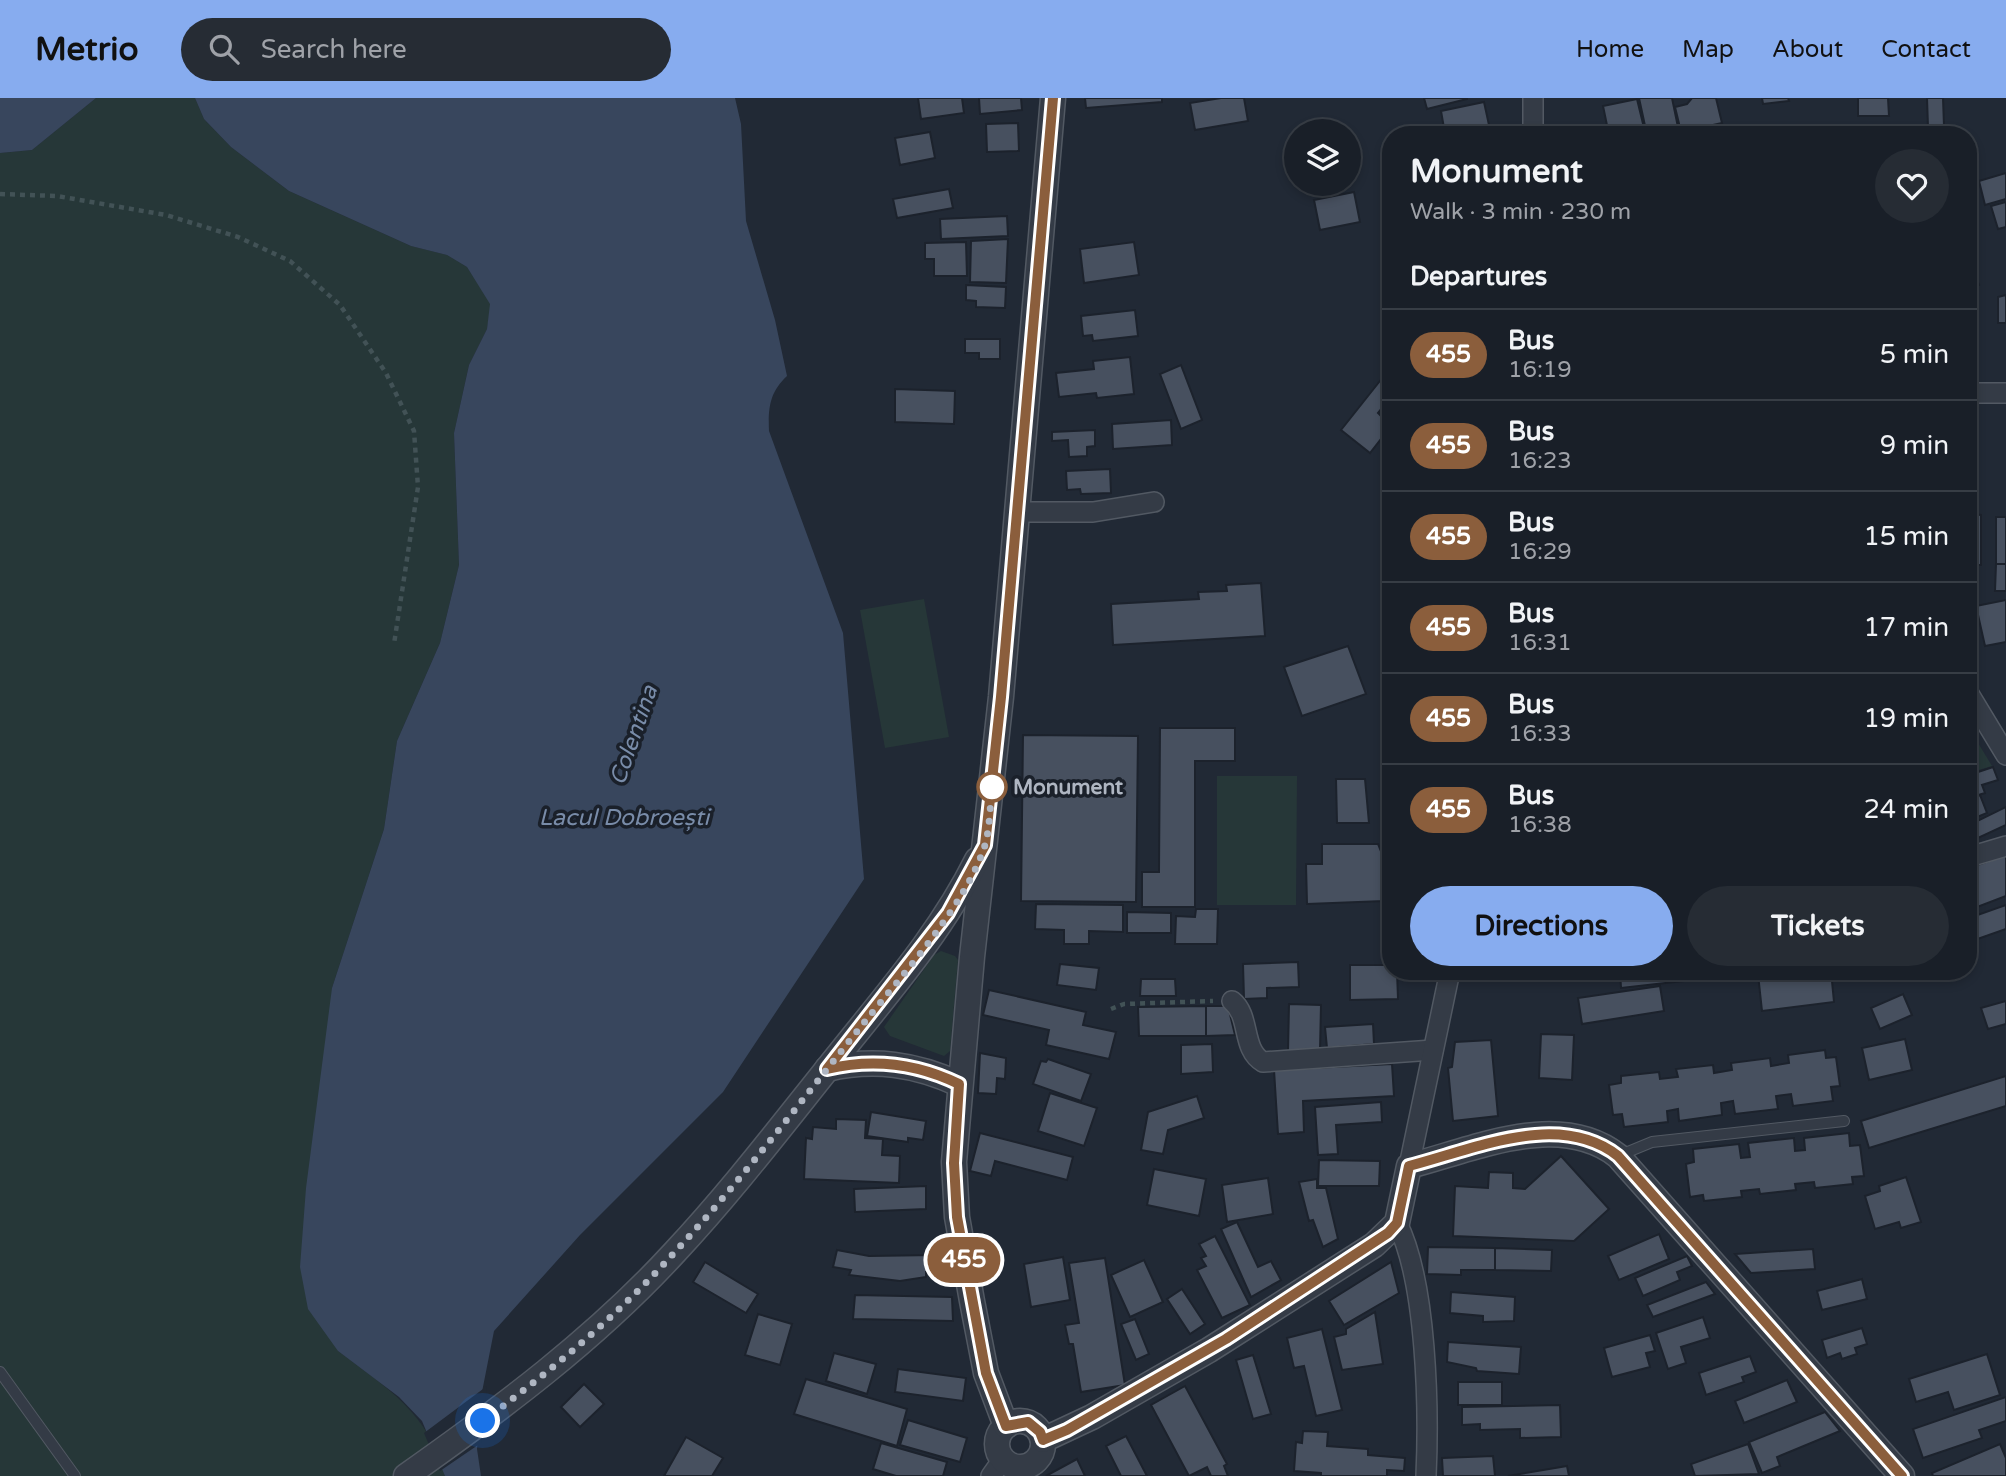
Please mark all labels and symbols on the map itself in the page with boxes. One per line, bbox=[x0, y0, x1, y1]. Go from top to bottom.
water label: Colentina bbox=[604, 681, 664, 789]
marker: Monument bbox=[977, 772, 1007, 802]
place label: Monument bbox=[1013, 775, 1123, 800]
water label: Lacul Dobroești bbox=[539, 804, 712, 832]
line badge: 455 bbox=[924, 1237, 1004, 1283]
your location bbox=[465, 1403, 500, 1438]

